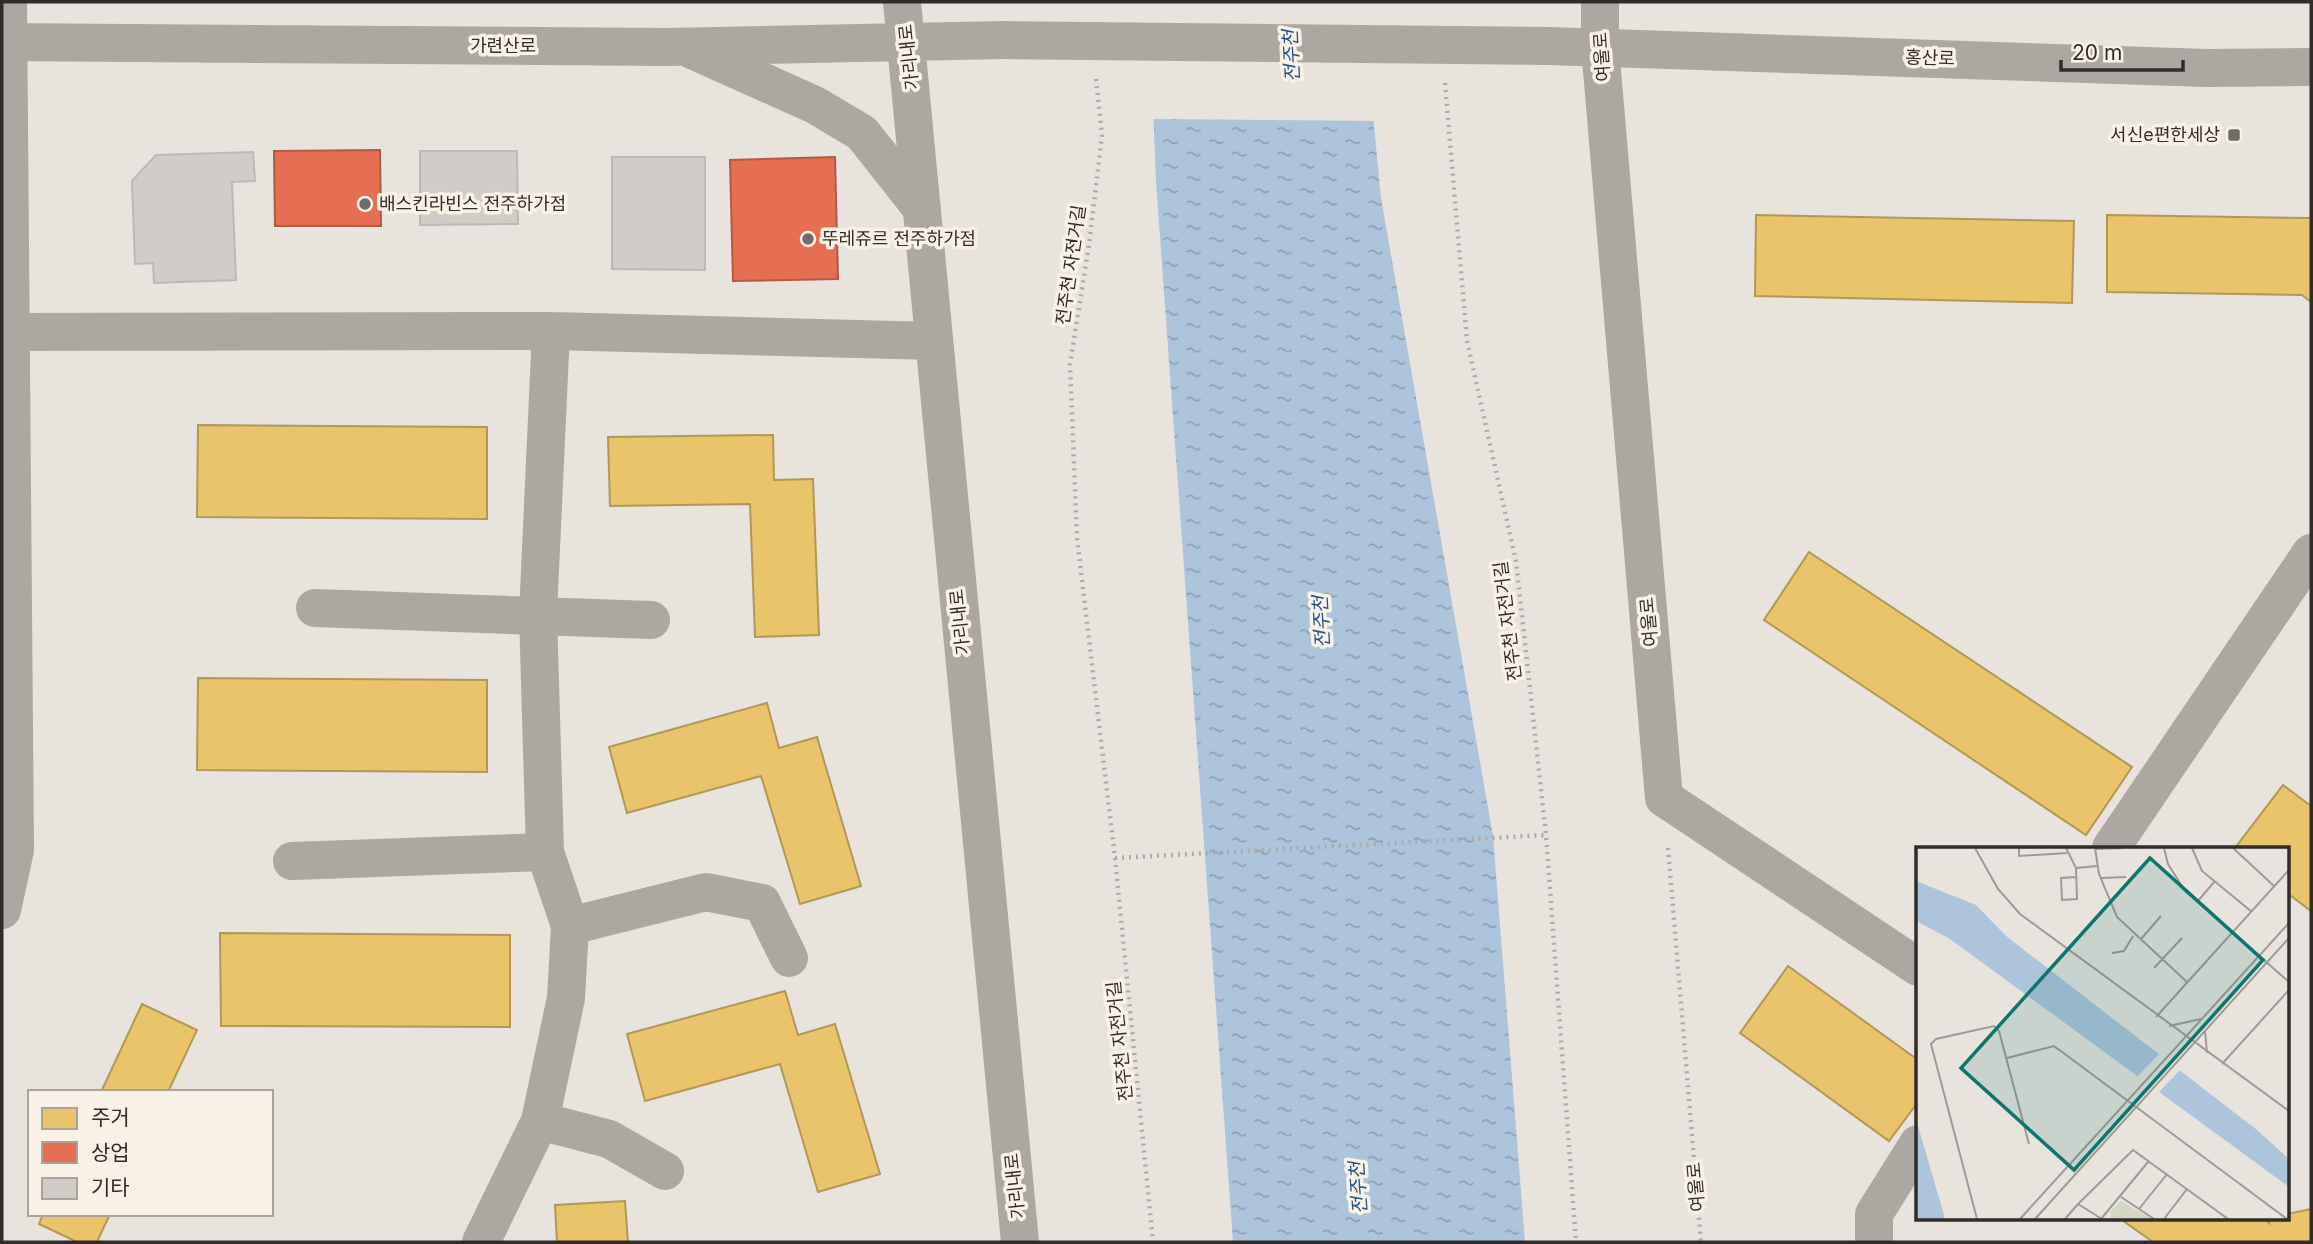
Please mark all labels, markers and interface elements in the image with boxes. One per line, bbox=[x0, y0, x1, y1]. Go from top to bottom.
street label: 가리내로 bbox=[895, 23, 922, 91]
water label: 전주천 bbox=[1279, 28, 1304, 83]
scale bar bbox=[2061, 28, 2184, 72]
street label: 여울로 bbox=[1589, 32, 1614, 83]
street label: 가련산로 bbox=[470, 35, 536, 56]
text: 20 m bbox=[2072, 40, 2122, 65]
street label: 홍산로 bbox=[1905, 46, 1955, 69]
place label: 서신e편한세상 bbox=[2110, 124, 2220, 145]
marker: 서신e편한세상 bbox=[2226, 127, 2242, 143]
place label: 배스킨라빈스 전주하가점 bbox=[379, 193, 566, 214]
marker: 배스킨라빈스 전주하가점 bbox=[357, 196, 373, 212]
street label: 전주천 자전거길 bbox=[1052, 204, 1089, 326]
place label: 뚜레쥬르 전주하가점 bbox=[822, 228, 976, 249]
marker: 뚜레쥬르 전주하가점 bbox=[800, 231, 816, 247]
street label: 전주천 자전거길 bbox=[1490, 560, 1525, 682]
street label: 가리내로 bbox=[946, 588, 973, 656]
water label: 전주천 bbox=[1309, 594, 1334, 649]
street label: 여울로 bbox=[1636, 596, 1661, 648]
inset map bbox=[1916, 847, 2288, 1220]
street label: 전주천 자전거길 bbox=[1103, 980, 1136, 1102]
legend bbox=[28, 1090, 273, 1216]
text: 주거 bbox=[91, 1105, 130, 1130]
text: 상업 bbox=[91, 1140, 130, 1165]
street label: 가리내로 bbox=[1001, 1152, 1028, 1220]
water label: 전주천 bbox=[1345, 1159, 1372, 1215]
street label: 여울로 bbox=[1683, 1161, 1708, 1213]
text: 기타 bbox=[91, 1175, 130, 1200]

